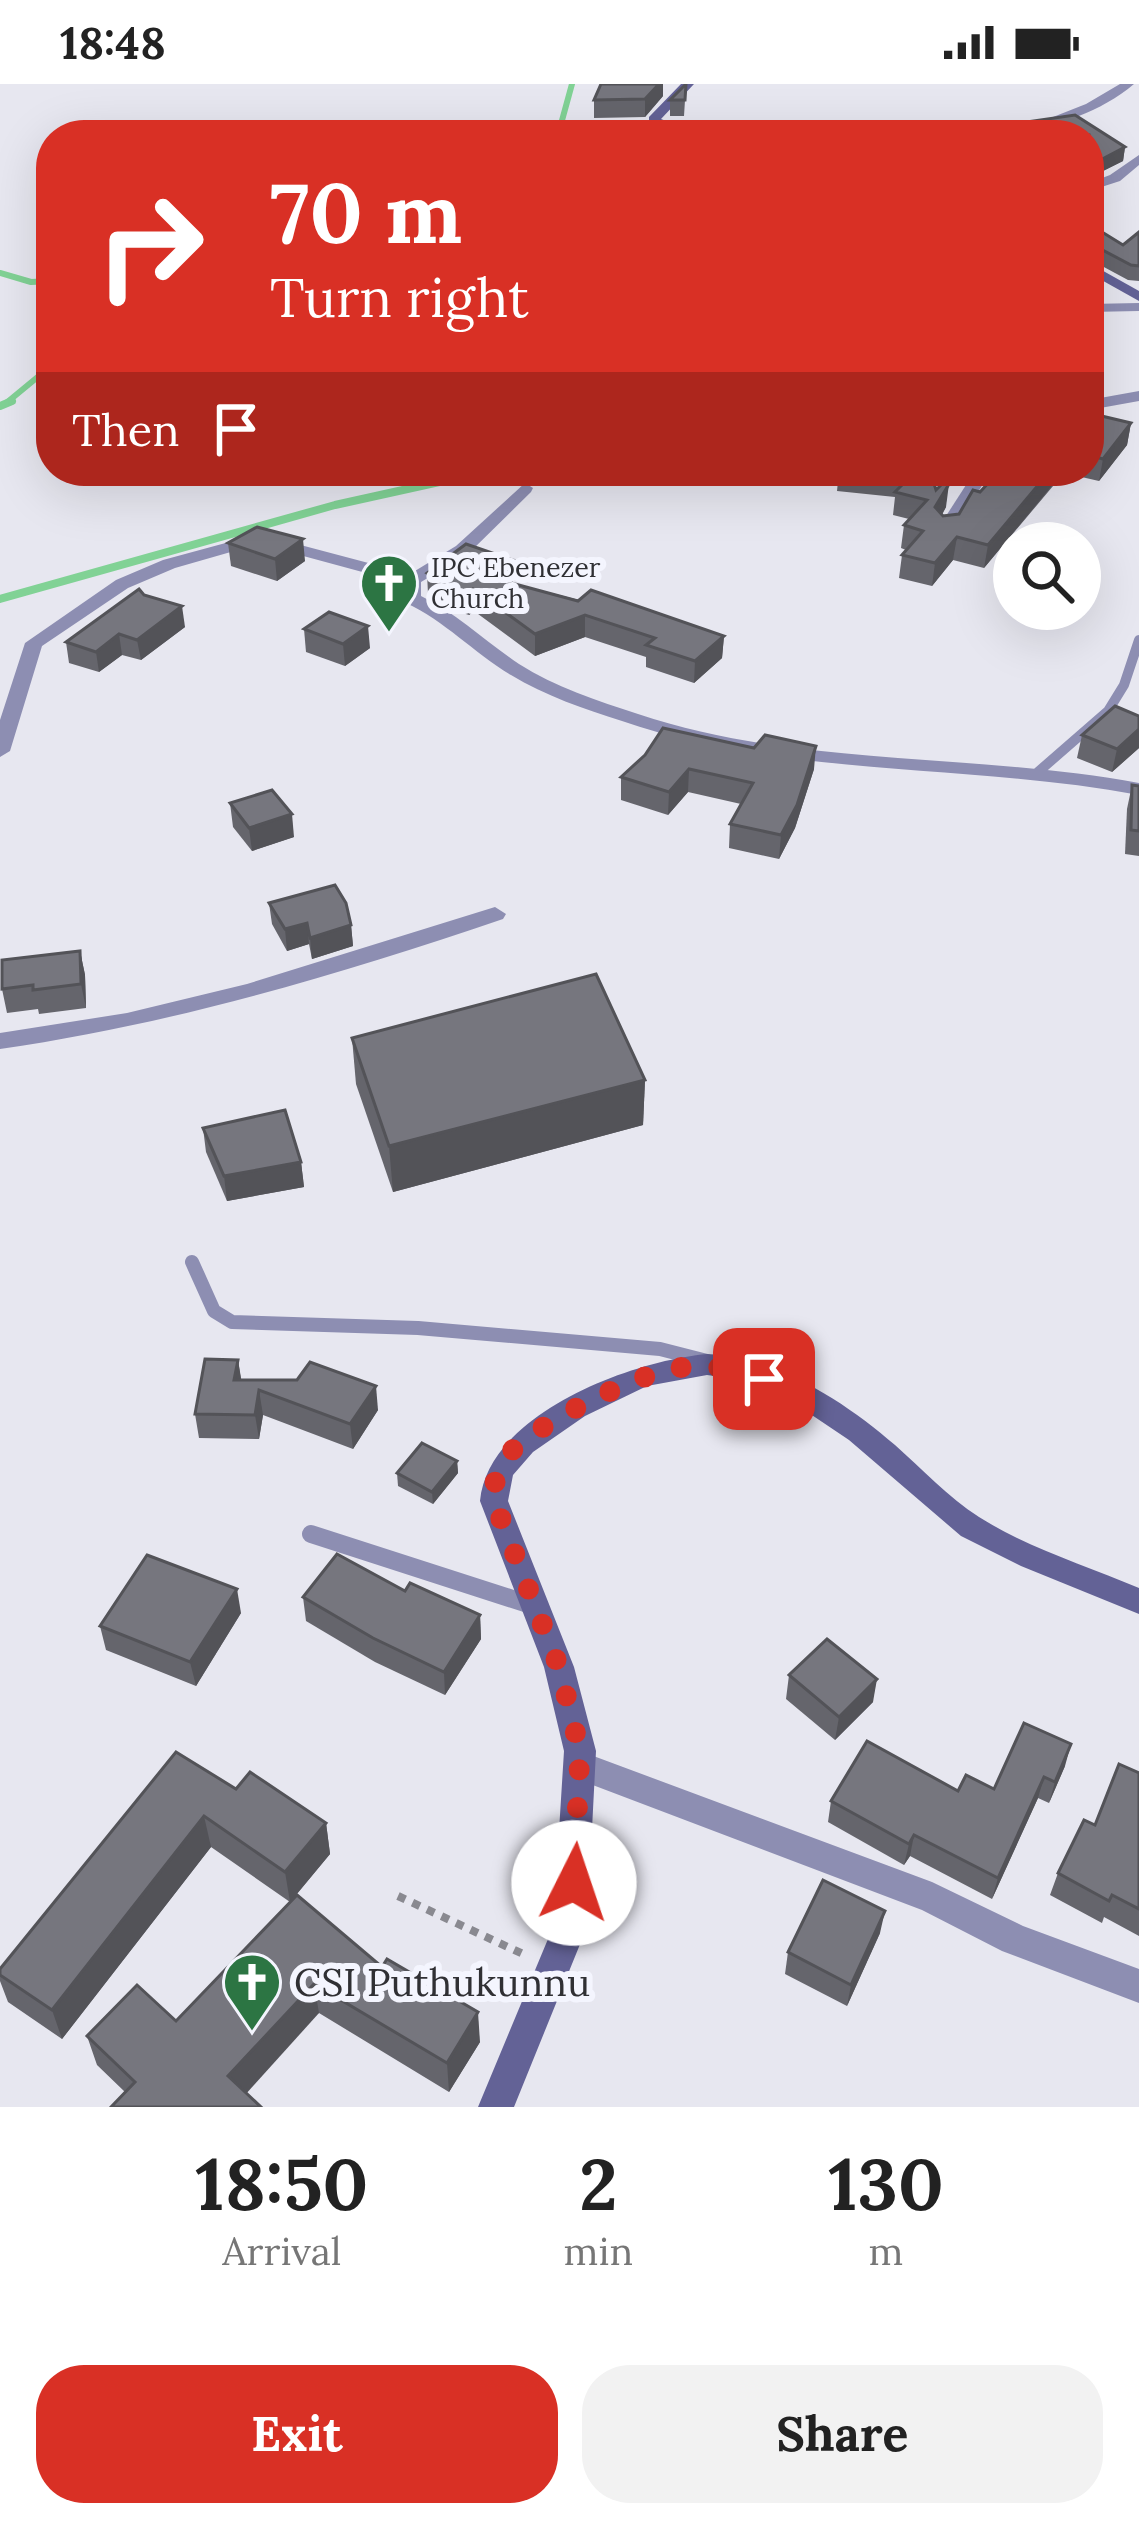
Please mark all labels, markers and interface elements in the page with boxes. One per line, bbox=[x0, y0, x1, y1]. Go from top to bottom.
text: 18:48 bbox=[60, 14, 166, 71]
text: 70 m bbox=[270, 158, 462, 266]
icon: right bbox=[72, 168, 228, 324]
text: Turn right bbox=[270, 263, 529, 332]
icon: arrive bbox=[203, 396, 269, 462]
text: Then bbox=[72, 401, 179, 458]
map controls bbox=[993, 522, 1101, 630]
button: search bbox=[993, 522, 1101, 630]
place label: IPC Ebenezer Church bbox=[431, 550, 601, 615]
church icon: IPC Ebenezer Church bbox=[358, 552, 420, 634]
pin bbox=[713, 1328, 815, 1430]
icon: arrive bbox=[731, 1346, 797, 1412]
position arrow bbox=[511, 1820, 637, 1946]
church icon: CSI Puthukunnu bbox=[221, 1951, 283, 2033]
place label: CSI Puthukunnu bbox=[294, 1957, 590, 2007]
text: 18:50 bbox=[195, 2138, 368, 2230]
text: 2 bbox=[579, 2138, 618, 2230]
text: 130 bbox=[828, 2138, 944, 2230]
text: Arrival bbox=[222, 2226, 341, 2276]
text: min bbox=[564, 2226, 633, 2276]
text: m bbox=[869, 2226, 903, 2276]
button: Exit bbox=[36, 2365, 558, 2503]
button: Share bbox=[582, 2365, 1103, 2503]

